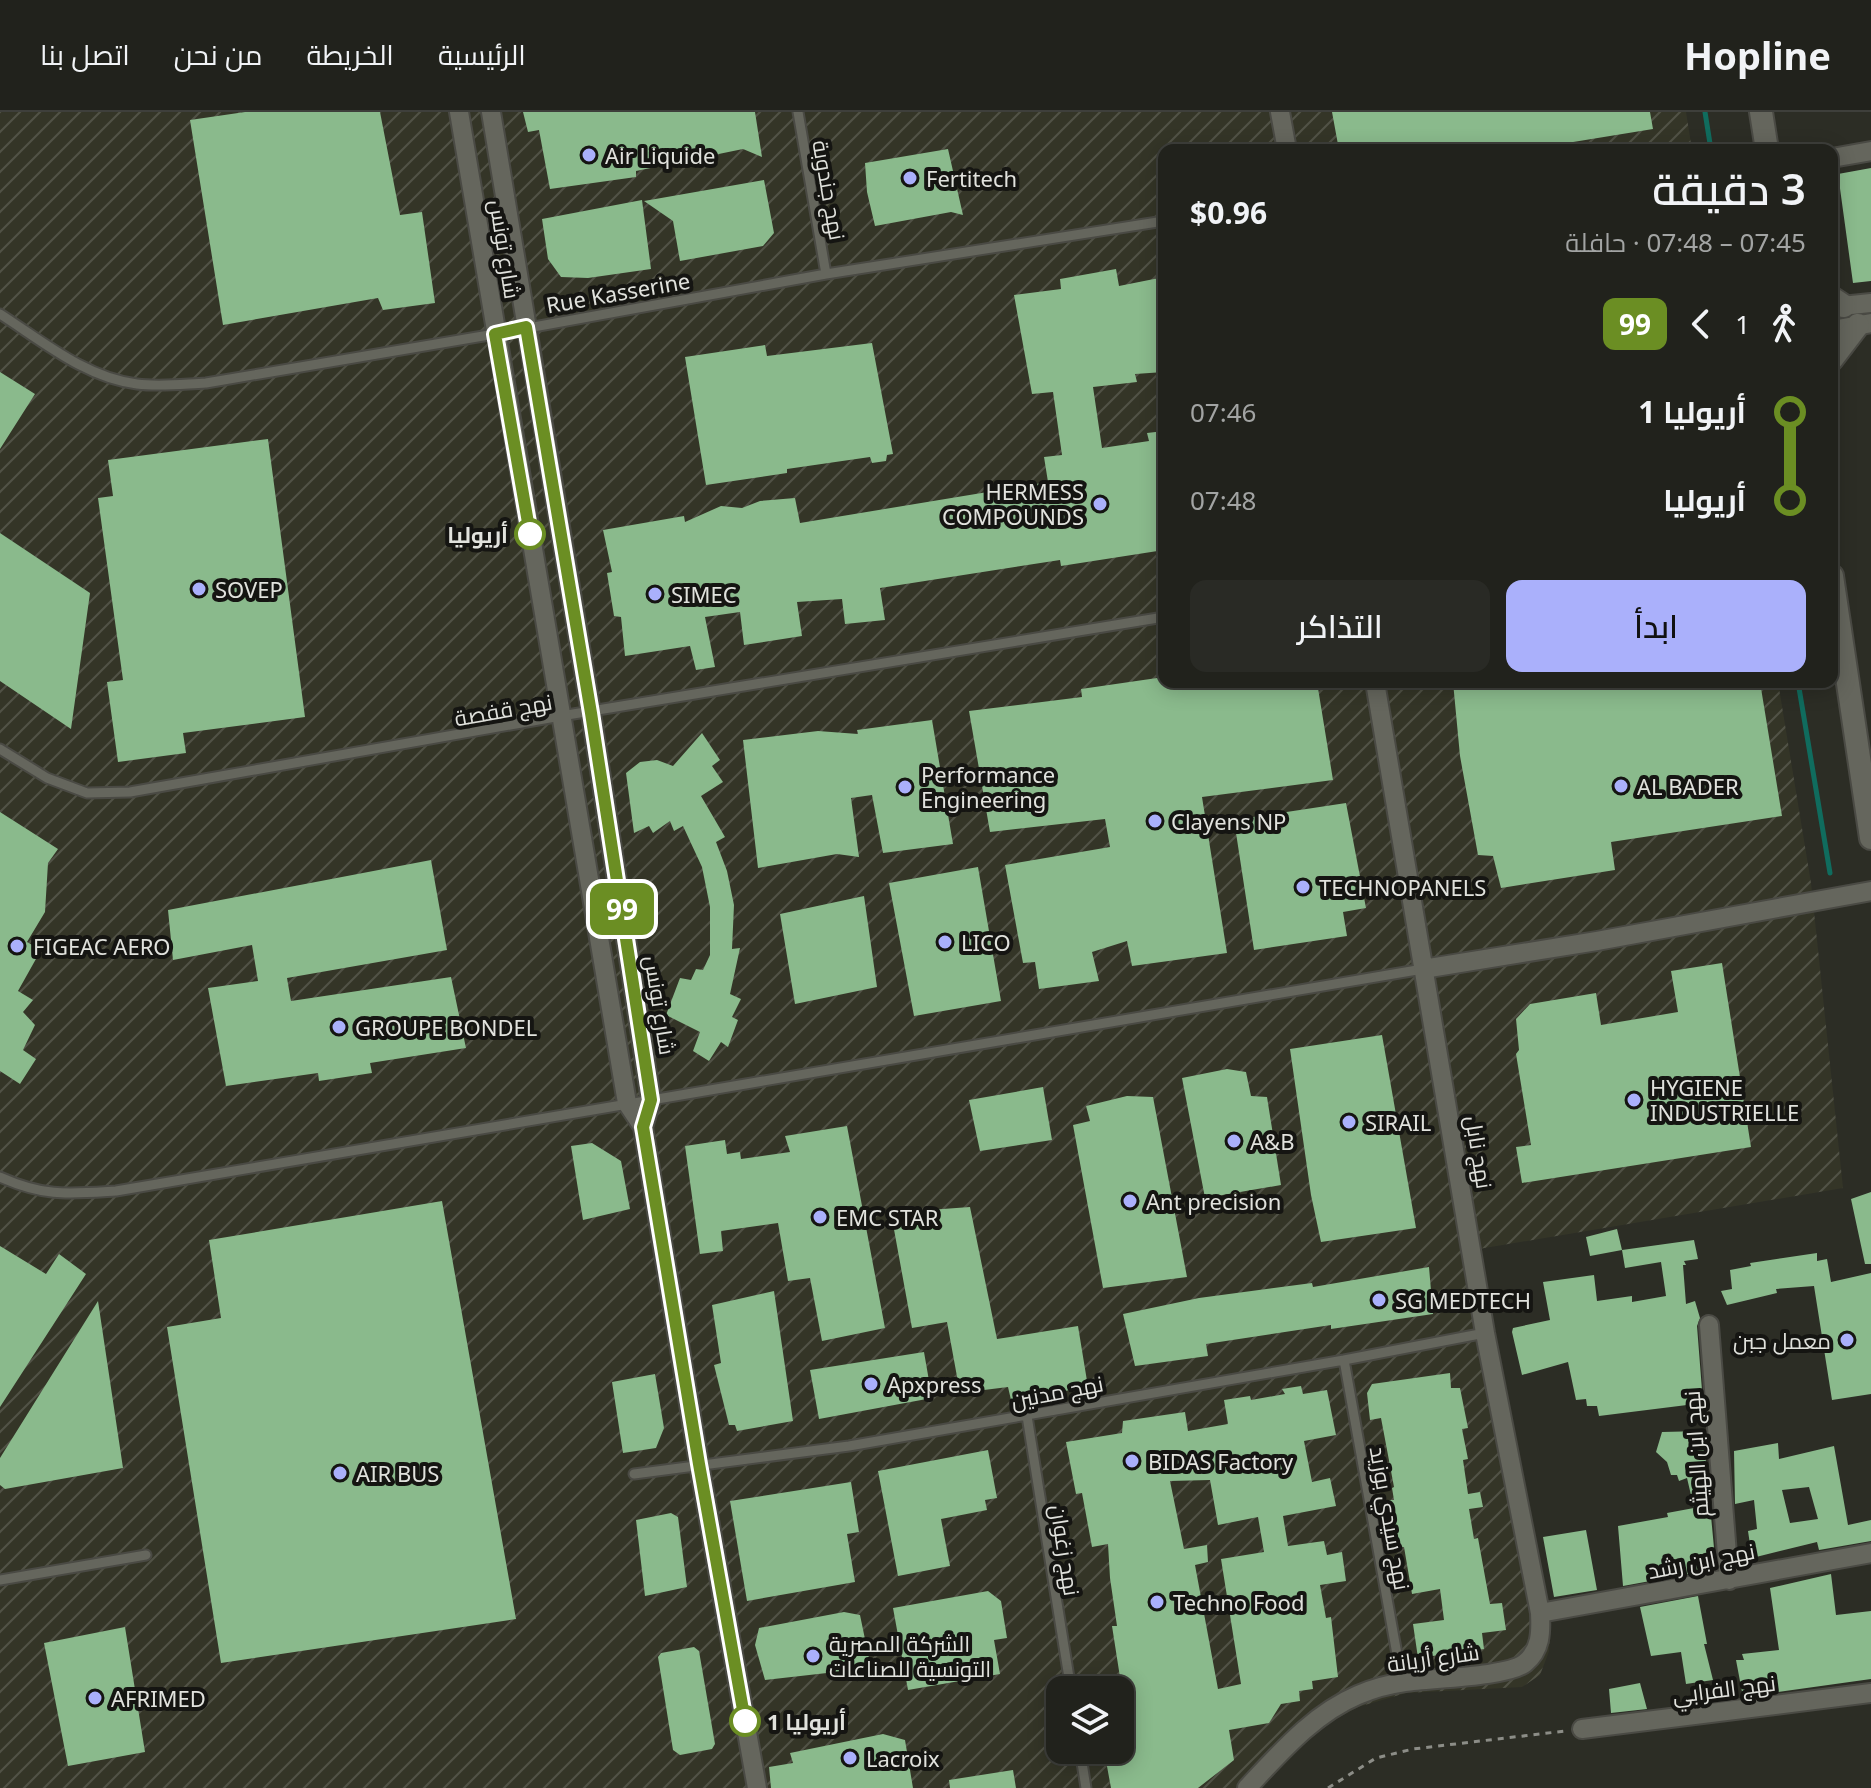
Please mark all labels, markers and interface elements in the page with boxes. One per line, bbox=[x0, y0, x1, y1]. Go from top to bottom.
text: Hopline bbox=[1684, 29, 1831, 81]
text: اتصل بنا bbox=[40, 35, 130, 73]
text: من نحن bbox=[174, 35, 262, 73]
text: الخريطة bbox=[306, 35, 394, 73]
text: الرئيسية bbox=[438, 35, 526, 73]
street label: نهج جندوبة bbox=[805, 138, 854, 242]
place label: Air Liquide bbox=[605, 140, 715, 170]
marker: Air Liquide bbox=[580, 146, 598, 164]
text: 3 دقيقة bbox=[1652, 158, 1806, 218]
place label: Fertitech bbox=[926, 163, 1017, 193]
marker: Fertitech bbox=[901, 169, 919, 187]
text: $0.96 bbox=[1190, 192, 1267, 233]
street label: شارع تونس bbox=[482, 197, 529, 301]
text: 07:45 – 07:48 · حافلة bbox=[1565, 224, 1806, 260]
street label: Rue Kasserine bbox=[544, 265, 692, 319]
icon: back bbox=[1679, 302, 1723, 346]
icon: walk bbox=[1762, 302, 1806, 346]
text: 99 bbox=[1619, 305, 1651, 343]
text: 1 bbox=[1735, 306, 1750, 342]
text: أريوليا 1 bbox=[1638, 391, 1746, 432]
text: 07:46 bbox=[1190, 394, 1256, 430]
place label: HERMESS COMPOUNDS bbox=[942, 476, 1084, 531]
text: أريوليا bbox=[1663, 479, 1746, 520]
text: 07:48 bbox=[1190, 482, 1256, 518]
marker: HERMESS COMPOUNDS bbox=[1091, 495, 1109, 513]
place label: أريوليا bbox=[447, 519, 508, 549]
marker: أريوليا bbox=[515, 519, 545, 549]
place label: SOVEP bbox=[215, 574, 283, 604]
place label: SIMEC bbox=[671, 579, 737, 609]
marker: SOVEP bbox=[190, 580, 208, 598]
button: التذاكر bbox=[1190, 580, 1490, 672]
button: ابدأ bbox=[1506, 580, 1806, 672]
marker: SIMEC bbox=[646, 585, 664, 603]
street label: نهج قفصة bbox=[452, 686, 554, 733]
place label: Performance Engineering bbox=[921, 759, 1055, 814]
place label: AL BADER bbox=[1637, 771, 1739, 801]
marker: AL BADER bbox=[1612, 777, 1630, 795]
marker: Performance Engineering bbox=[896, 778, 914, 796]
place label: Clayens NP bbox=[1171, 806, 1286, 836]
marker: Clayens NP bbox=[1146, 812, 1164, 830]
place label: TECHNOPANELS bbox=[1319, 872, 1486, 902]
marker: TECHNOPANELS bbox=[1294, 878, 1312, 896]
line badge: 99 bbox=[586, 883, 658, 935]
text: 99 bbox=[606, 890, 638, 928]
place label: LICO bbox=[961, 927, 1011, 957]
place label: FIGEAC AERO bbox=[33, 931, 171, 961]
marker: LICO bbox=[936, 933, 954, 951]
marker: FIGEAC AERO bbox=[8, 937, 26, 955]
street label: شارع تونس bbox=[637, 953, 684, 1057]
place label: GROUPE BONDEL bbox=[355, 1012, 537, 1042]
marker: GROUPE BONDEL bbox=[330, 1018, 348, 1036]
place label: HYGIENE INDUSTRIELLE bbox=[1650, 1072, 1799, 1127]
marker: HYGIENE INDUSTRIELLE bbox=[1625, 1091, 1643, 1109]
place label: SIRAIL bbox=[1365, 1107, 1431, 1137]
marker: SIRAIL bbox=[1340, 1113, 1358, 1131]
street label: نهج نابل bbox=[1458, 1113, 1501, 1191]
place label: A&B bbox=[1250, 1126, 1294, 1156]
marker: A&B bbox=[1225, 1132, 1243, 1150]
place label: Ant precision bbox=[1146, 1186, 1281, 1216]
marker: Ant precision bbox=[1121, 1192, 1139, 1210]
place label: EMC STAR bbox=[836, 1202, 939, 1232]
marker: EMC STAR bbox=[811, 1208, 829, 1226]
place label: SG MEDTECH bbox=[1395, 1285, 1531, 1315]
marker: SG MEDTECH bbox=[1370, 1291, 1388, 1309]
place label: معمل جبن bbox=[1733, 1325, 1831, 1355]
marker: معمل جبن bbox=[1838, 1331, 1856, 1349]
street label: نهج مدنين bbox=[1008, 1367, 1106, 1416]
place label: Apxpress bbox=[887, 1369, 981, 1399]
marker: Apxpress bbox=[862, 1375, 880, 1393]
street label: نهج ابن الهيثم bbox=[1676, 1390, 1716, 1518]
street label: نهج سيدي بوزيد bbox=[1361, 1444, 1418, 1593]
place label: BIDAS Factory bbox=[1148, 1446, 1294, 1476]
marker: BIDAS Factory bbox=[1123, 1452, 1141, 1470]
place label: AIR BUS bbox=[356, 1458, 439, 1488]
marker: AIR BUS bbox=[331, 1464, 349, 1482]
street label: نهج زغوان bbox=[1043, 1502, 1088, 1598]
street label: نهج ابن رشد bbox=[1645, 1535, 1757, 1586]
place label: Techno Food bbox=[1173, 1587, 1304, 1617]
marker: Techno Food bbox=[1148, 1593, 1166, 1611]
place label: الشركة المصرية التونسية للصناعات bbox=[829, 1628, 991, 1683]
street label: شارع أريانة bbox=[1385, 1636, 1481, 1679]
marker: الشركة المصرية التونسية للصناعات bbox=[804, 1647, 822, 1665]
street label: نهج الفرابي bbox=[1671, 1667, 1778, 1712]
map controls bbox=[1046, 1676, 1134, 1764]
button: layers bbox=[1046, 1676, 1134, 1764]
place label: AFRIMED bbox=[111, 1683, 206, 1713]
marker: AFRIMED bbox=[86, 1689, 104, 1707]
marker: أريوليا 1 bbox=[730, 1706, 760, 1736]
place label: أريوليا 1 bbox=[767, 1706, 846, 1736]
place label: Lacroix bbox=[866, 1743, 940, 1773]
marker: Lacroix bbox=[841, 1749, 859, 1767]

